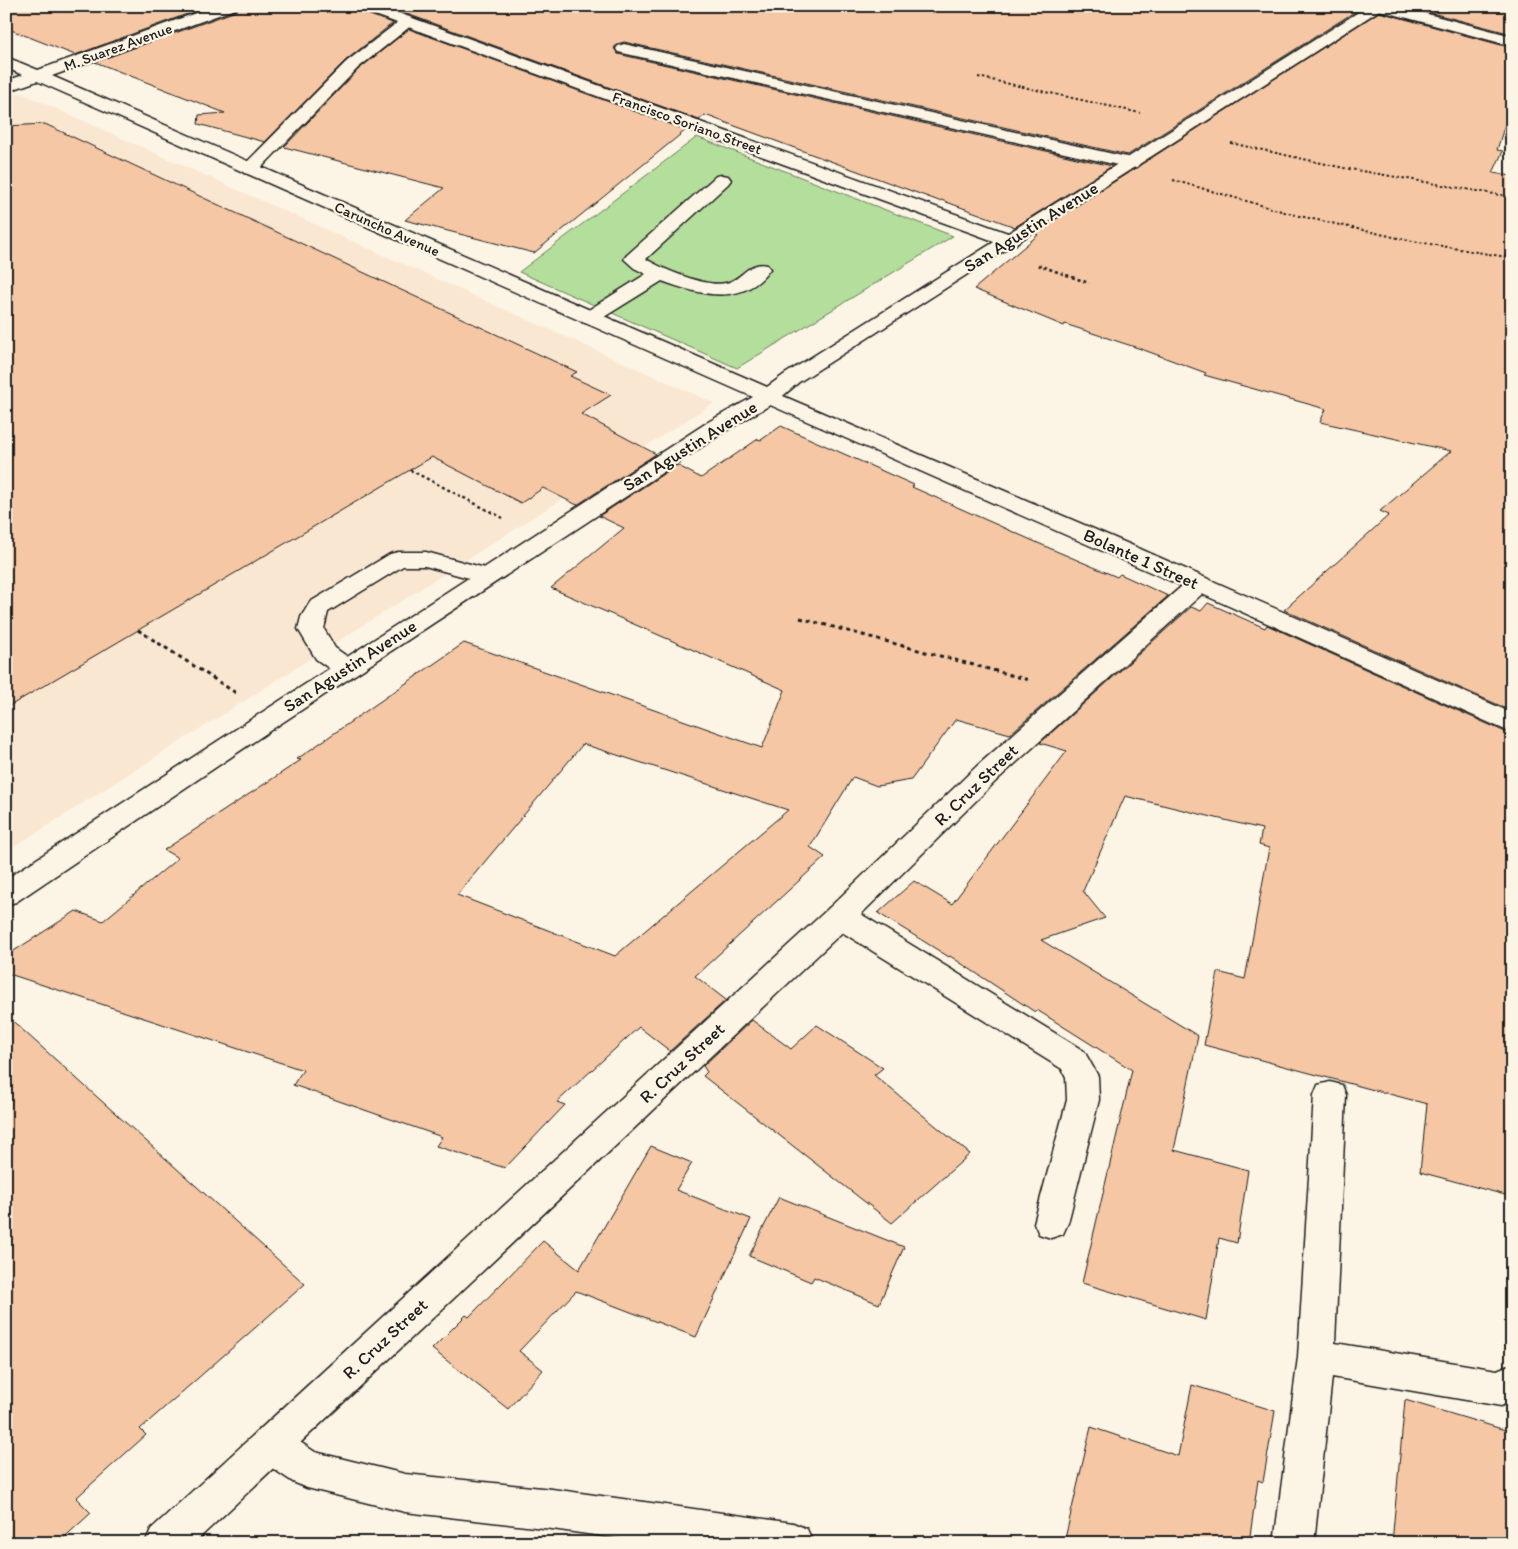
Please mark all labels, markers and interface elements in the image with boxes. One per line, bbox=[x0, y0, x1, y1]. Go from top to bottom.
street label: M. Suarez Avenue bbox=[61, 19, 175, 75]
street label: Francisco Soriano Street bbox=[610, 88, 765, 159]
street label: San Agustin Avenue bbox=[960, 177, 1102, 277]
street label: Caruncho Avenue bbox=[332, 198, 442, 260]
street label: San Agustin Avenue bbox=[619, 396, 761, 496]
street label: Bolante 1 Street bbox=[1080, 524, 1202, 594]
street label: San Agustin Avenue bbox=[279, 615, 421, 717]
street label: R. Cruz Street bbox=[929, 739, 1023, 831]
street label: R. Cruz Street bbox=[635, 1018, 729, 1108]
street label: R. Cruz Street bbox=[338, 1294, 432, 1384]

